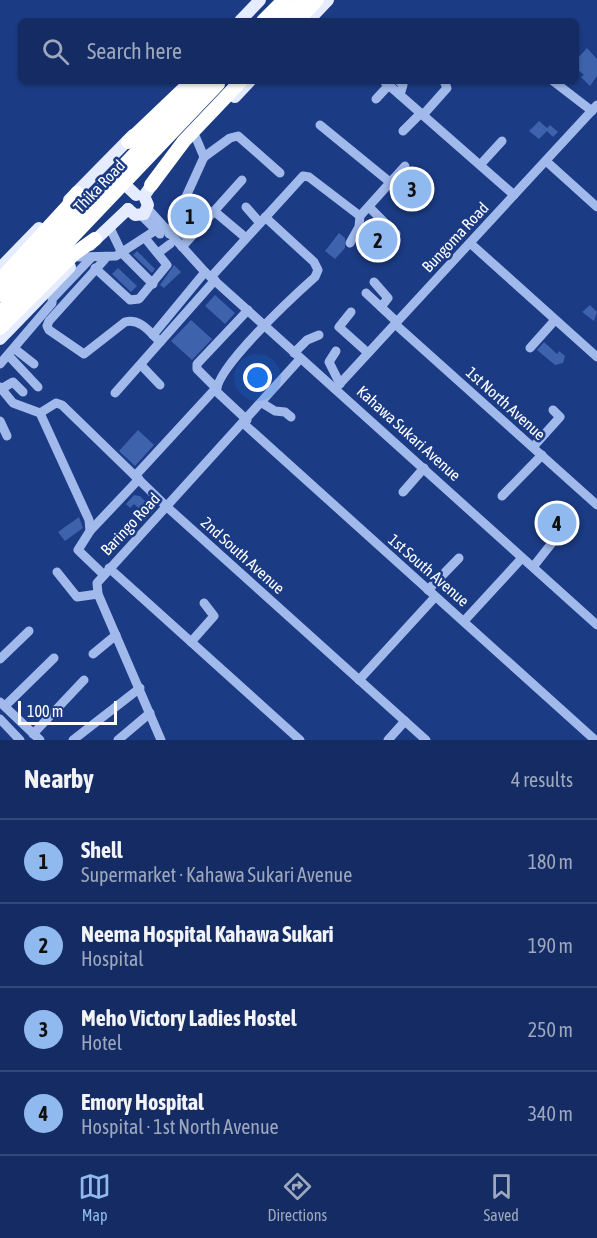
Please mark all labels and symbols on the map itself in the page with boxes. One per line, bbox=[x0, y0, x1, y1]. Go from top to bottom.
street label: Thika Road bbox=[70, 156, 128, 216]
pin: 3 bbox=[392, 166, 432, 212]
pin: 1 bbox=[170, 194, 210, 238]
street label: Bungoma Road bbox=[418, 198, 493, 276]
pin: 2 bbox=[358, 218, 398, 262]
your location bbox=[243, 363, 272, 392]
street label: 1st North Avenue bbox=[463, 363, 549, 443]
street label: Kahawa Sukari Avenue bbox=[354, 382, 464, 484]
street label: Baringo Road bbox=[97, 489, 164, 559]
pin: 4 bbox=[538, 500, 576, 546]
street label: 2nd South Avenue bbox=[198, 513, 288, 597]
street label: 1st South Avenue bbox=[385, 530, 473, 610]
scale bar bbox=[18, 698, 117, 726]

